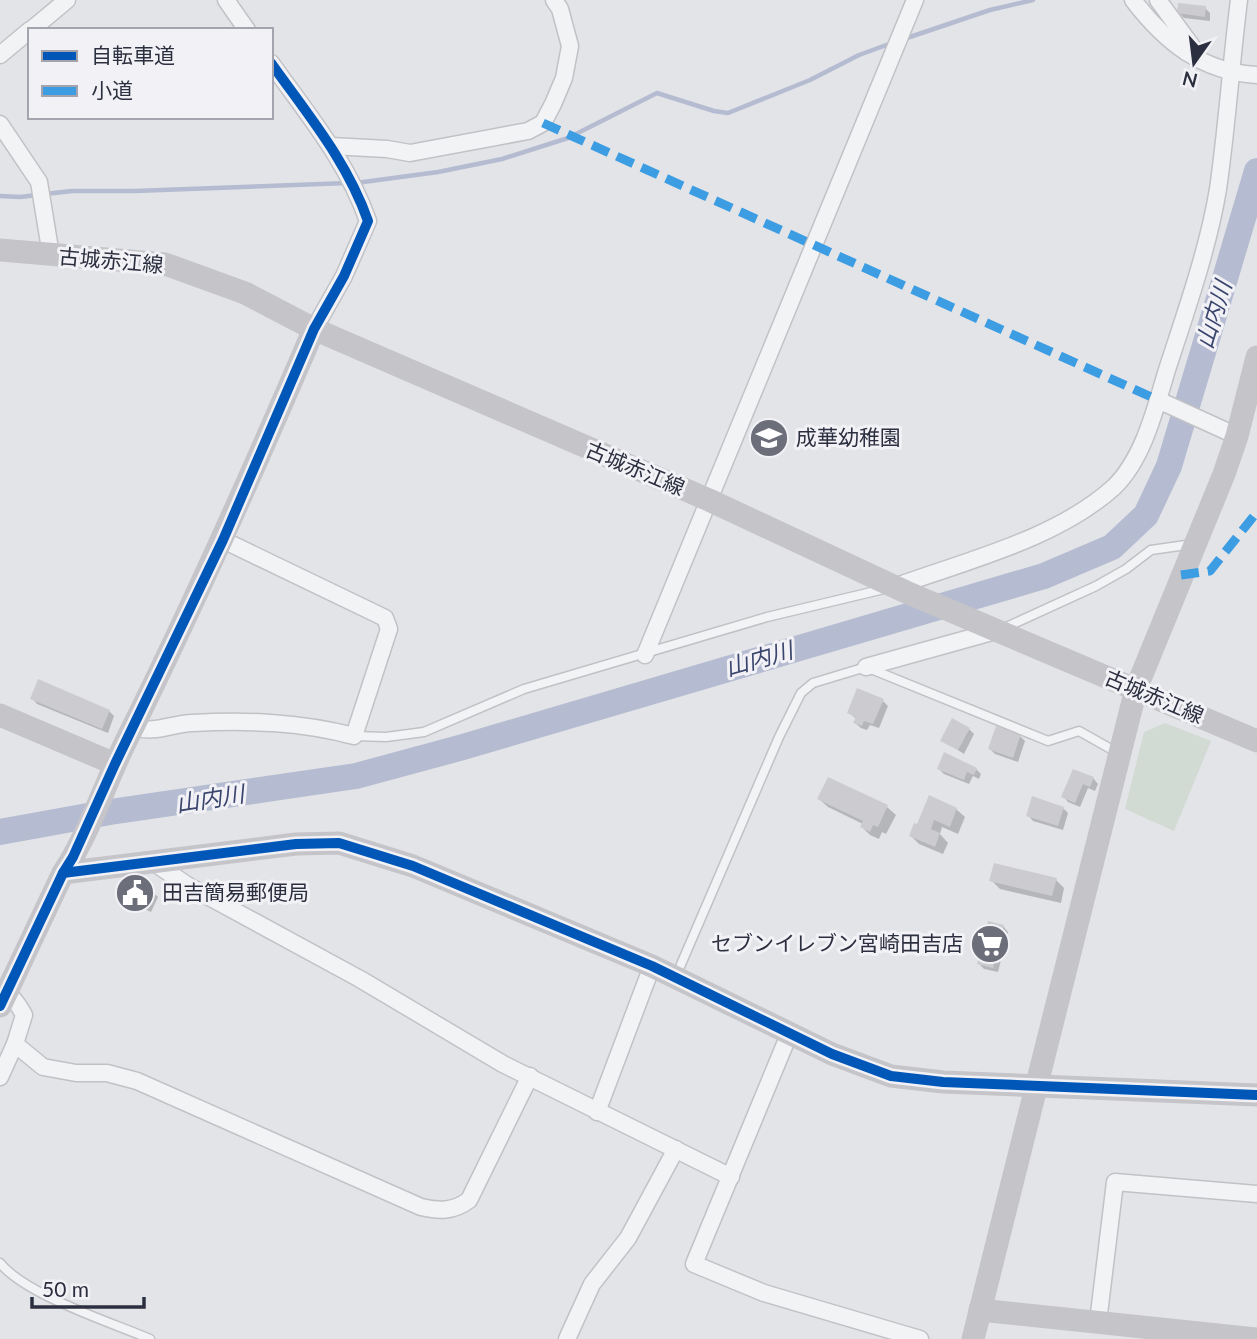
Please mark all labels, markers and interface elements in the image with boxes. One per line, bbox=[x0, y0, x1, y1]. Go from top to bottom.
legend bbox=[28, 28, 273, 119]
north arrow bbox=[1159, 28, 1229, 98]
text: 自転車道 bbox=[91, 42, 175, 67]
text: N bbox=[1180, 67, 1200, 93]
text: 小道 bbox=[91, 77, 133, 102]
street label: 古城赤江線 bbox=[58, 242, 165, 277]
water label: 山内川 bbox=[1190, 275, 1237, 352]
school or university icon: 成華幼稚園 bbox=[748, 417, 790, 459]
place label: 成華幼稚園 bbox=[796, 424, 901, 449]
street label: 古城赤江線 bbox=[582, 436, 689, 500]
water label: 山内川 bbox=[722, 634, 799, 681]
street label: 古城赤江線 bbox=[1101, 664, 1208, 728]
water label: 山内川 bbox=[174, 778, 249, 817]
public building icon: 田吉簡易郵便局 bbox=[114, 872, 156, 914]
place label: 田吉簡易郵便局 bbox=[162, 879, 309, 904]
supermarket icon: セブンイレブン宮崎田吉店 bbox=[969, 923, 1011, 965]
place label: セブンイレブン宮崎田吉店 bbox=[711, 930, 963, 955]
scale bar bbox=[32, 1266, 144, 1310]
text: 50 m bbox=[42, 1276, 89, 1301]

